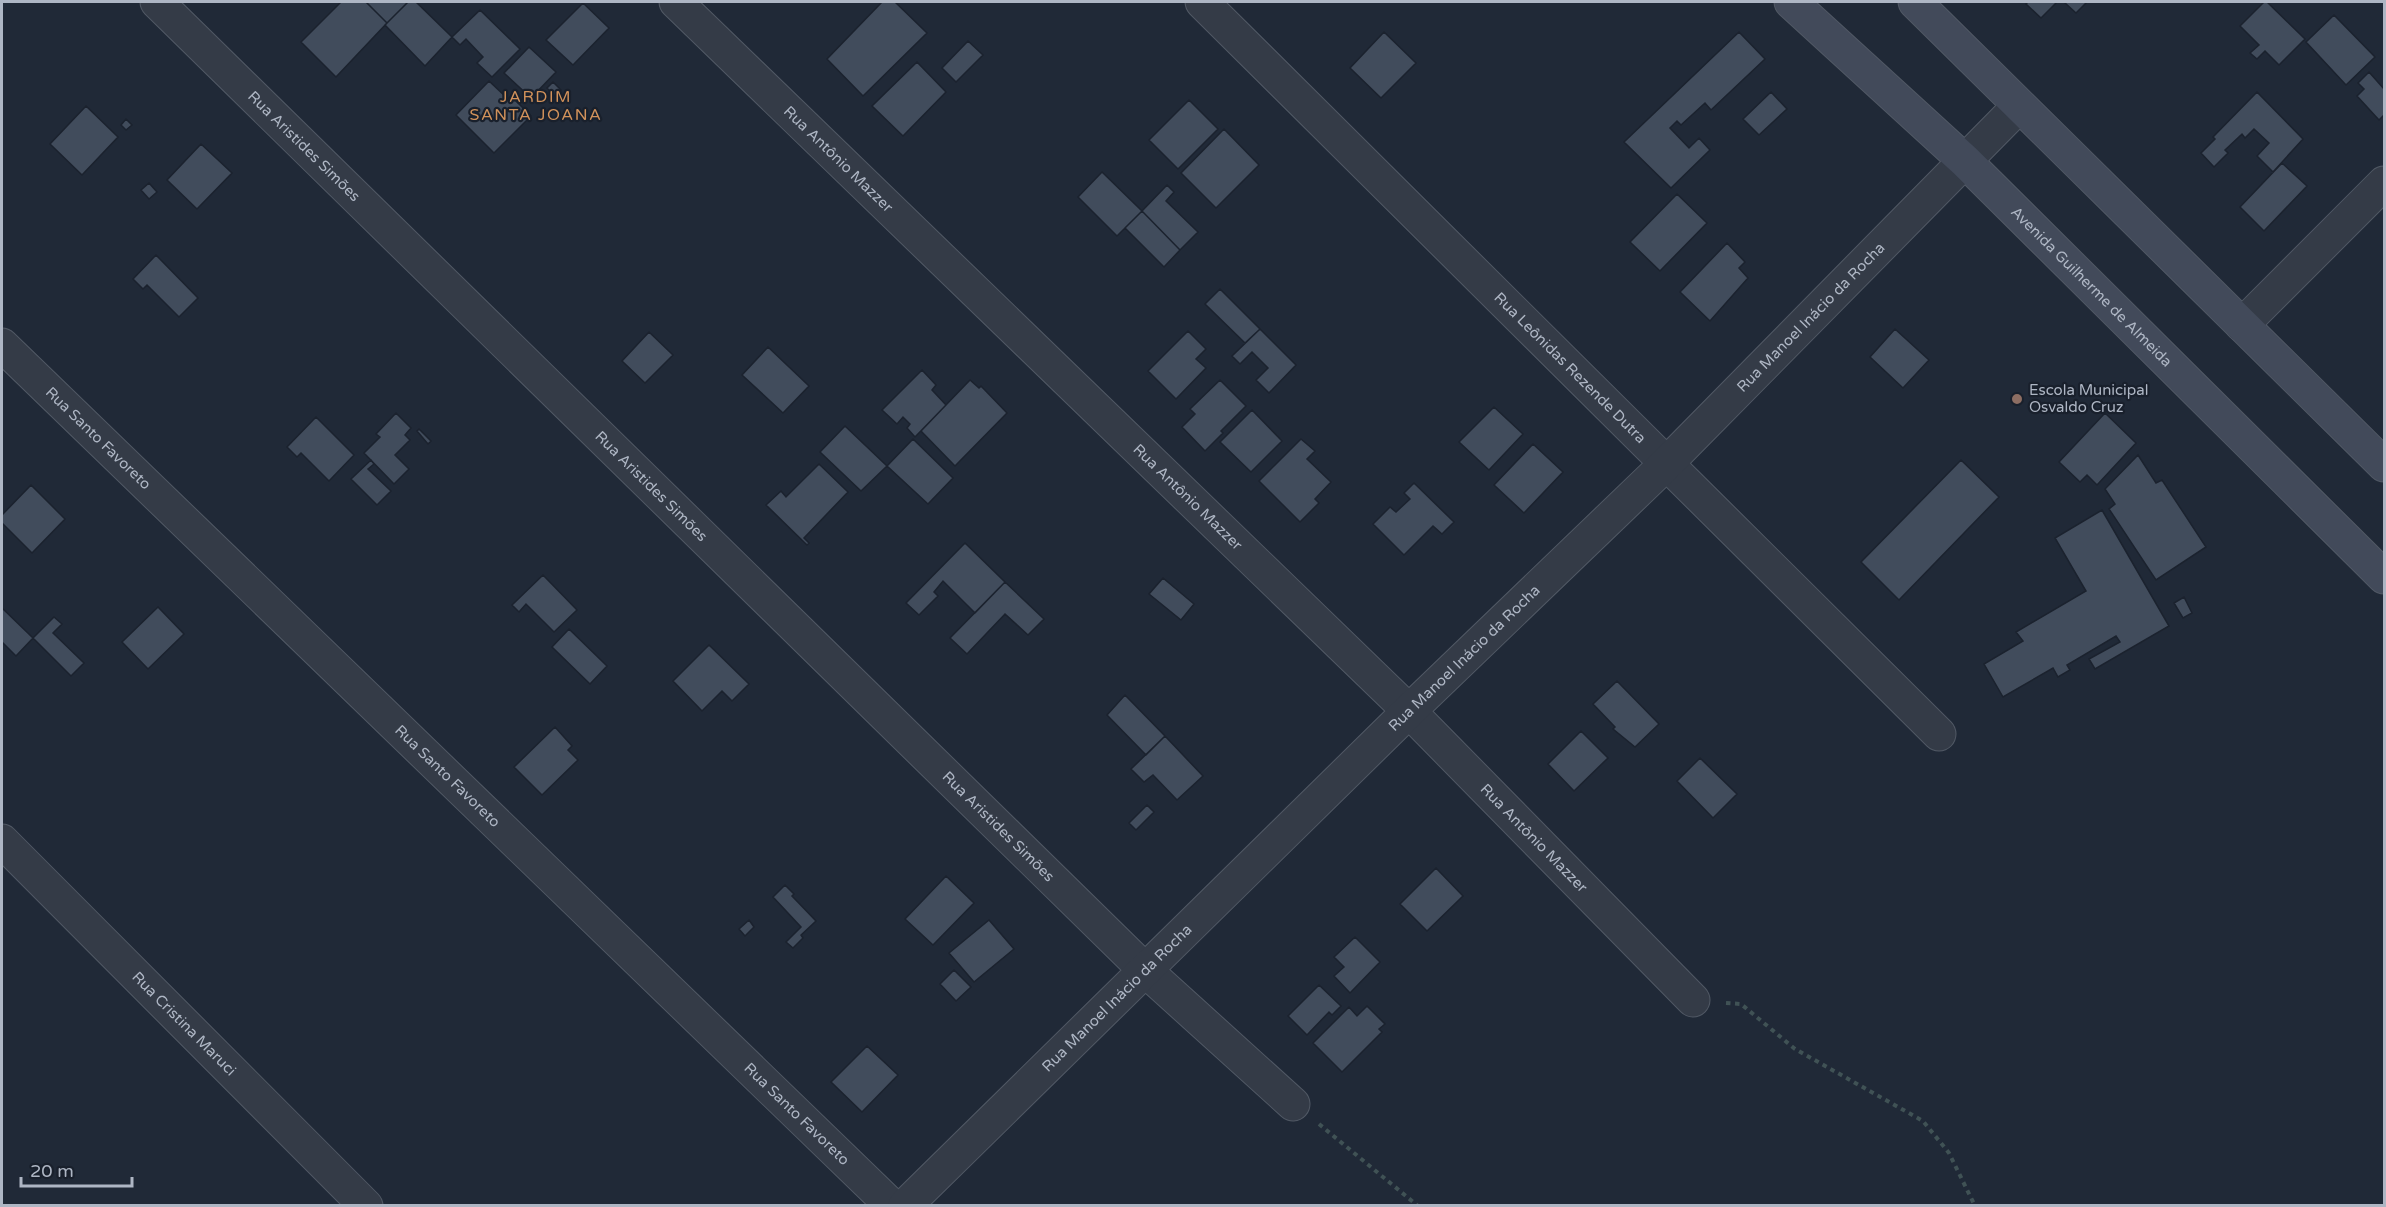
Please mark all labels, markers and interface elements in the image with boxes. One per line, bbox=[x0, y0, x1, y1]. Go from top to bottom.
street label: Rua Aristides Simões bbox=[244, 87, 364, 205]
district label: JARDIM SANTA JOANA bbox=[470, 87, 602, 125]
street label: Rua Antônio Mazzer bbox=[780, 102, 897, 216]
street label: Avenida Guilherme de Almeida bbox=[2007, 203, 2176, 370]
street label: Rua Manoel Inácio da Rocha bbox=[1733, 239, 1888, 396]
street label: Rua Leônidas Rezende Dutra bbox=[1491, 289, 1650, 447]
place label: Escola Municipal Osvaldo Cruz bbox=[2029, 381, 2148, 416]
street label: Rua Santo Favoreto bbox=[42, 383, 155, 493]
marker: Escola Municipal Osvaldo Cruz bbox=[2010, 392, 2024, 406]
street label: Rua Aristides Simões bbox=[591, 427, 711, 545]
street label: Rua Antônio Mazzer bbox=[1129, 440, 1246, 554]
street label: Rua Manoel Inácio da Rocha bbox=[1385, 581, 1544, 735]
street label: Rua Santo Favoreto bbox=[391, 721, 504, 831]
street label: Rua Aristides Simões bbox=[939, 768, 1058, 885]
street label: Rua Antônio Mazzer bbox=[1477, 780, 1591, 896]
street label: Rua Manoel Inácio da Rocha bbox=[1038, 920, 1196, 1076]
street label: Rua Cristina Maruci bbox=[128, 968, 240, 1079]
street label: Rua Santo Favoreto bbox=[740, 1059, 853, 1169]
scale bar bbox=[21, 1150, 132, 1188]
text: 20 m bbox=[30, 1160, 74, 1182]

